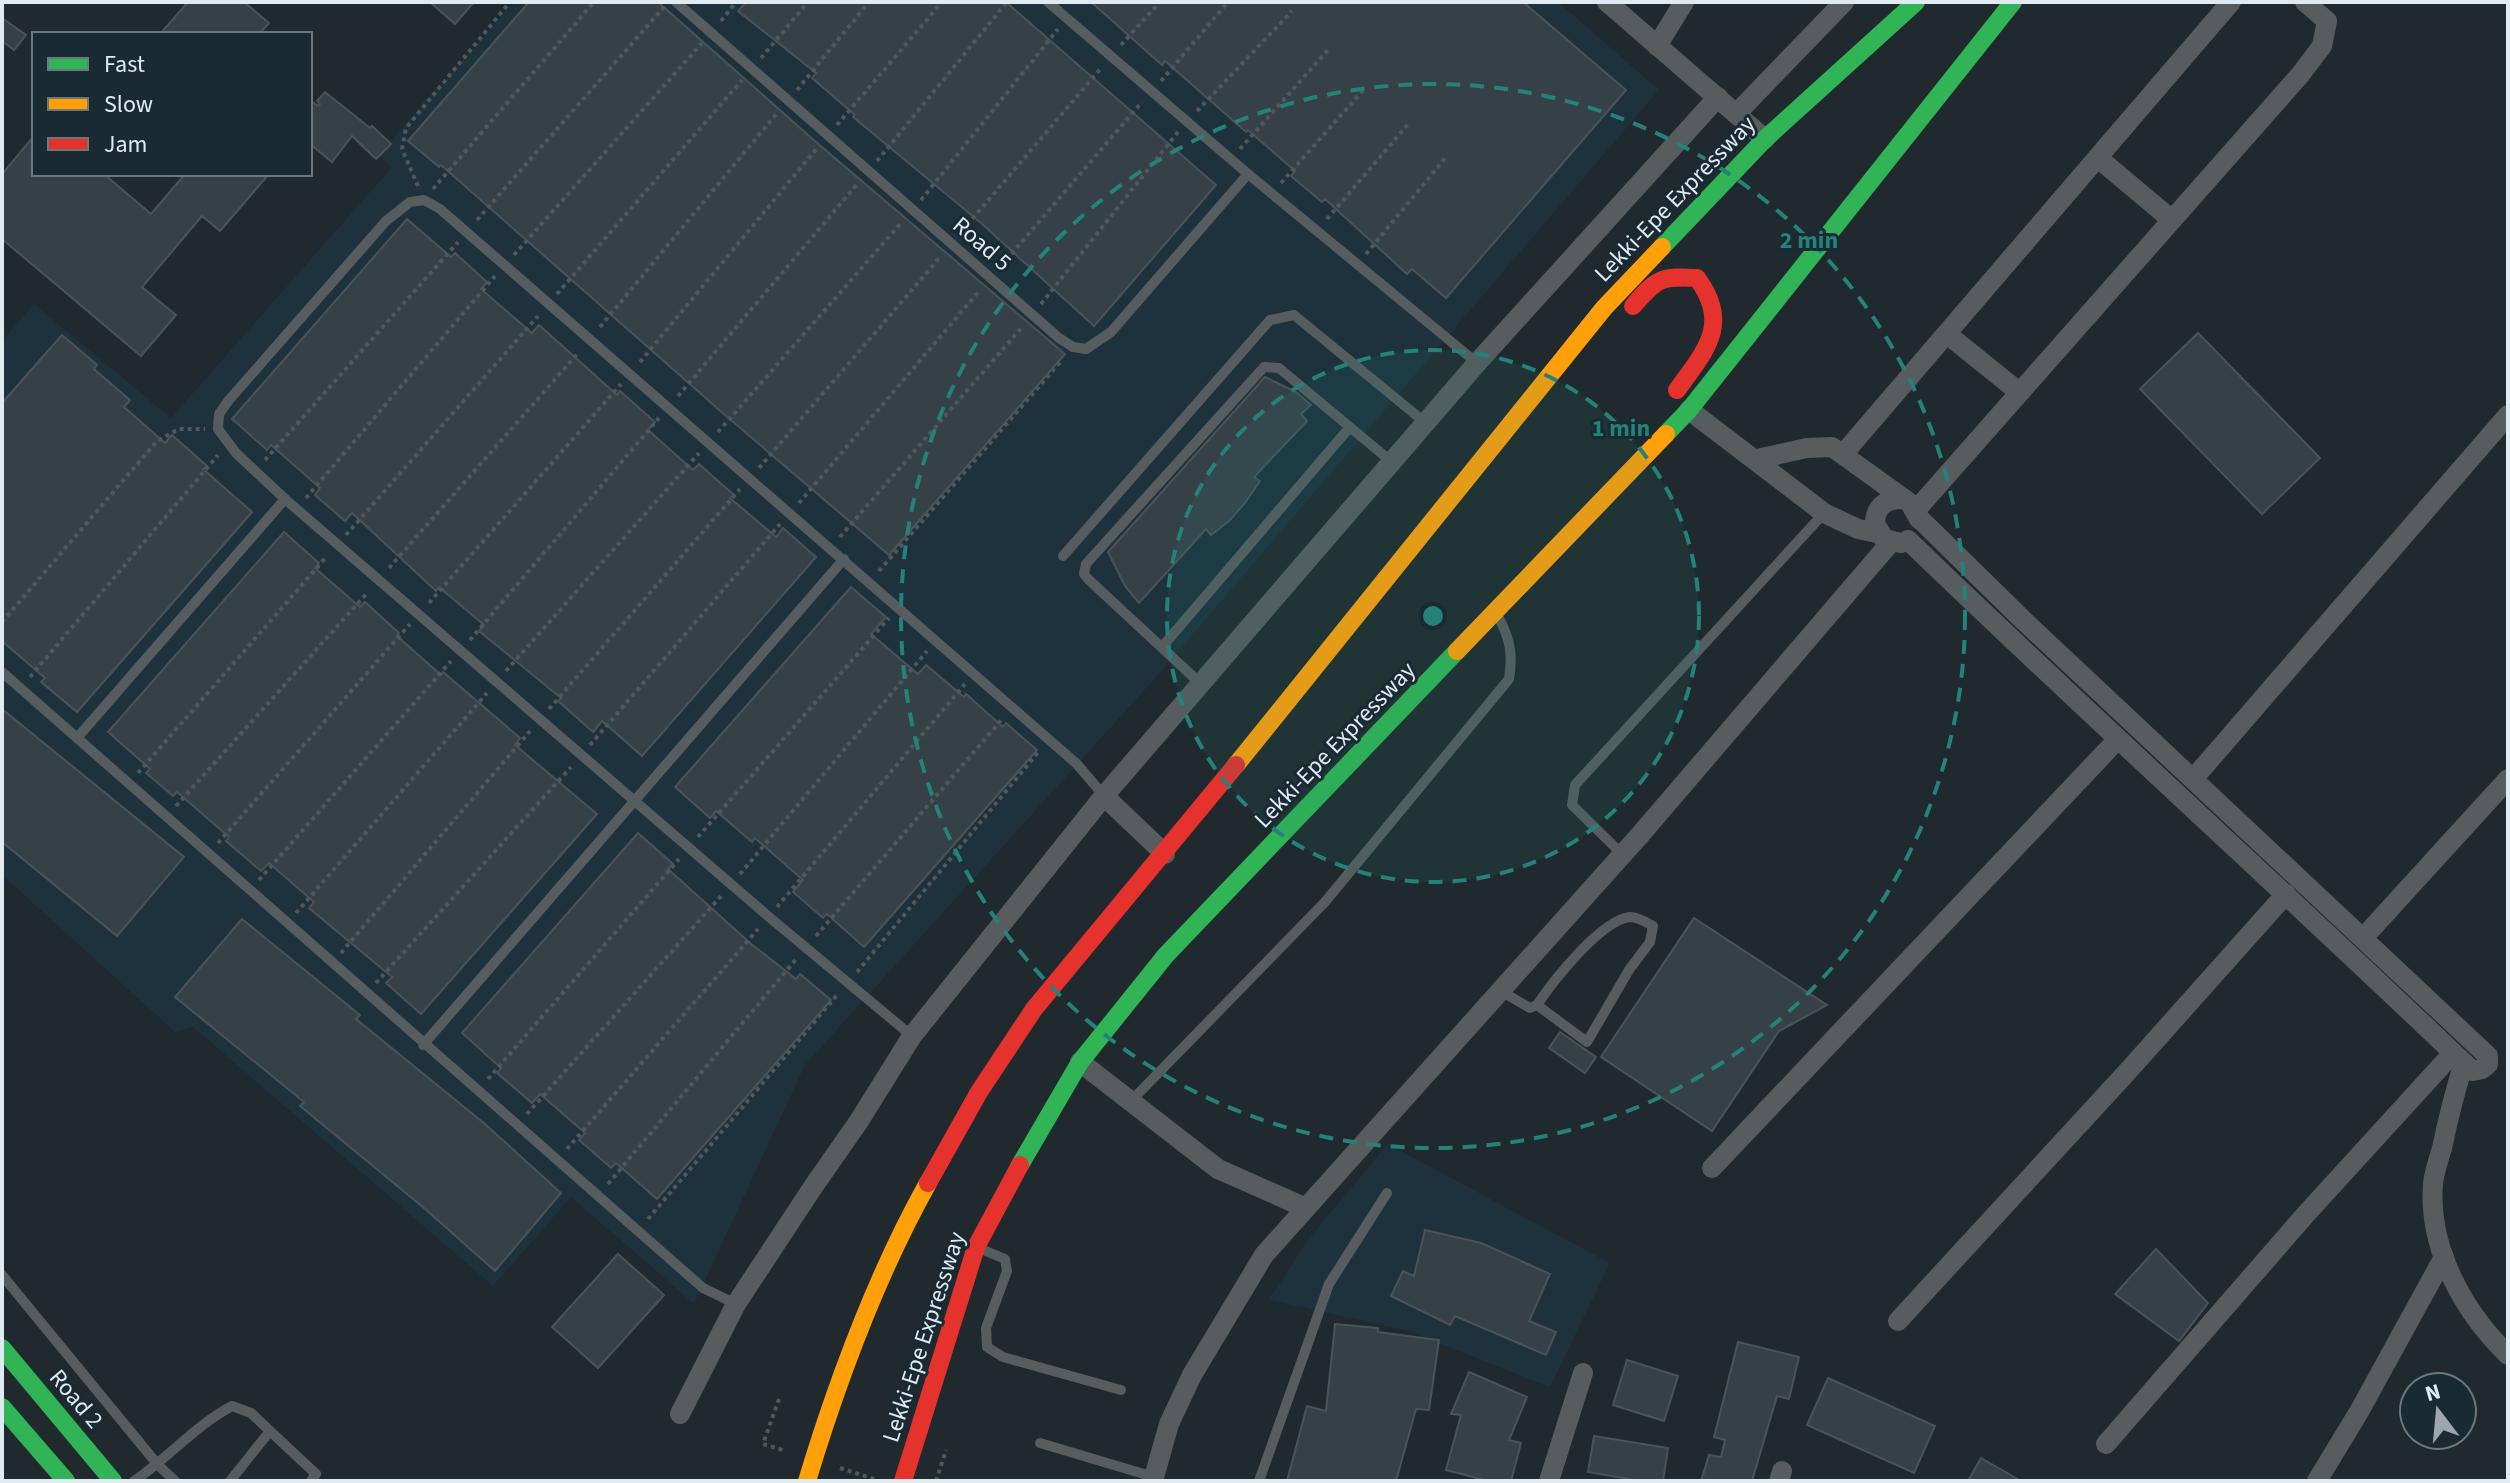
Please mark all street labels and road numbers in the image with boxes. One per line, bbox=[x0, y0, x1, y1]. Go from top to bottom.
street label: Lekki-Epe Expressway bbox=[1586, 108, 1764, 290]
street label: Road 5 bbox=[945, 208, 1019, 280]
street label: Lekki-Epe Expressway bbox=[1246, 654, 1424, 836]
street label: Lekki-Epe Expressway bbox=[873, 1227, 975, 1447]
street label: Road 2 bbox=[41, 1362, 111, 1436]

